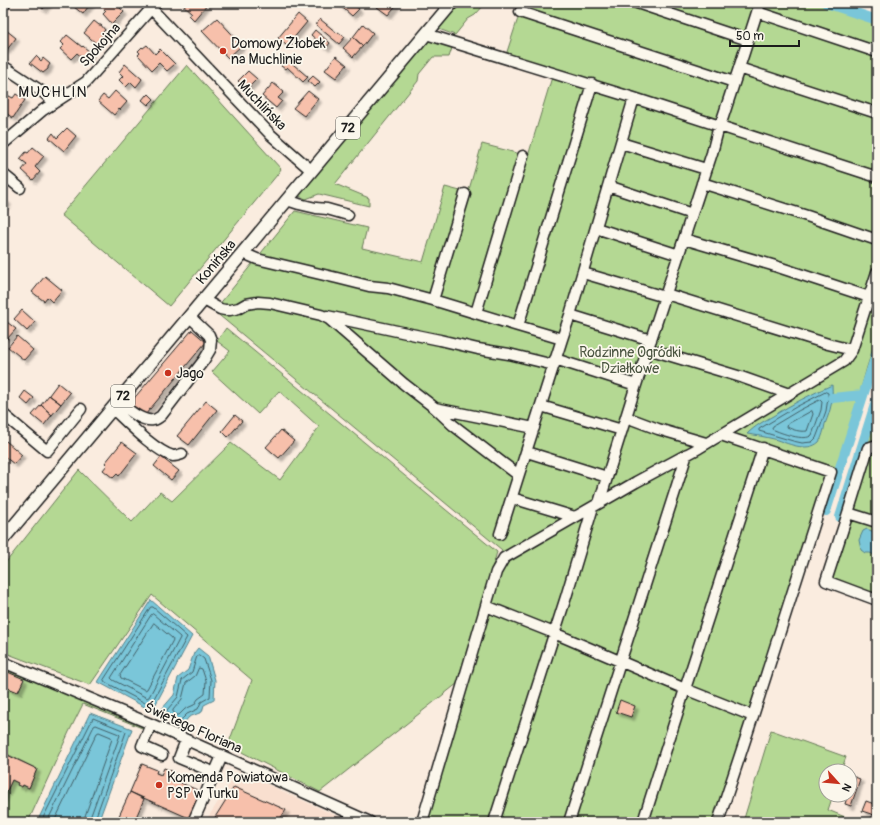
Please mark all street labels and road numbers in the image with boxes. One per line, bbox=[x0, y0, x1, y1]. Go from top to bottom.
street label: Spokojna bbox=[76, 20, 124, 70]
street label: Muchlińska bbox=[234, 76, 290, 134]
road number: 72 bbox=[336, 117, 360, 139]
street label: Konińska bbox=[192, 236, 240, 288]
road number: 72 bbox=[111, 385, 135, 407]
street label: Świętego Floriana bbox=[142, 698, 245, 757]

